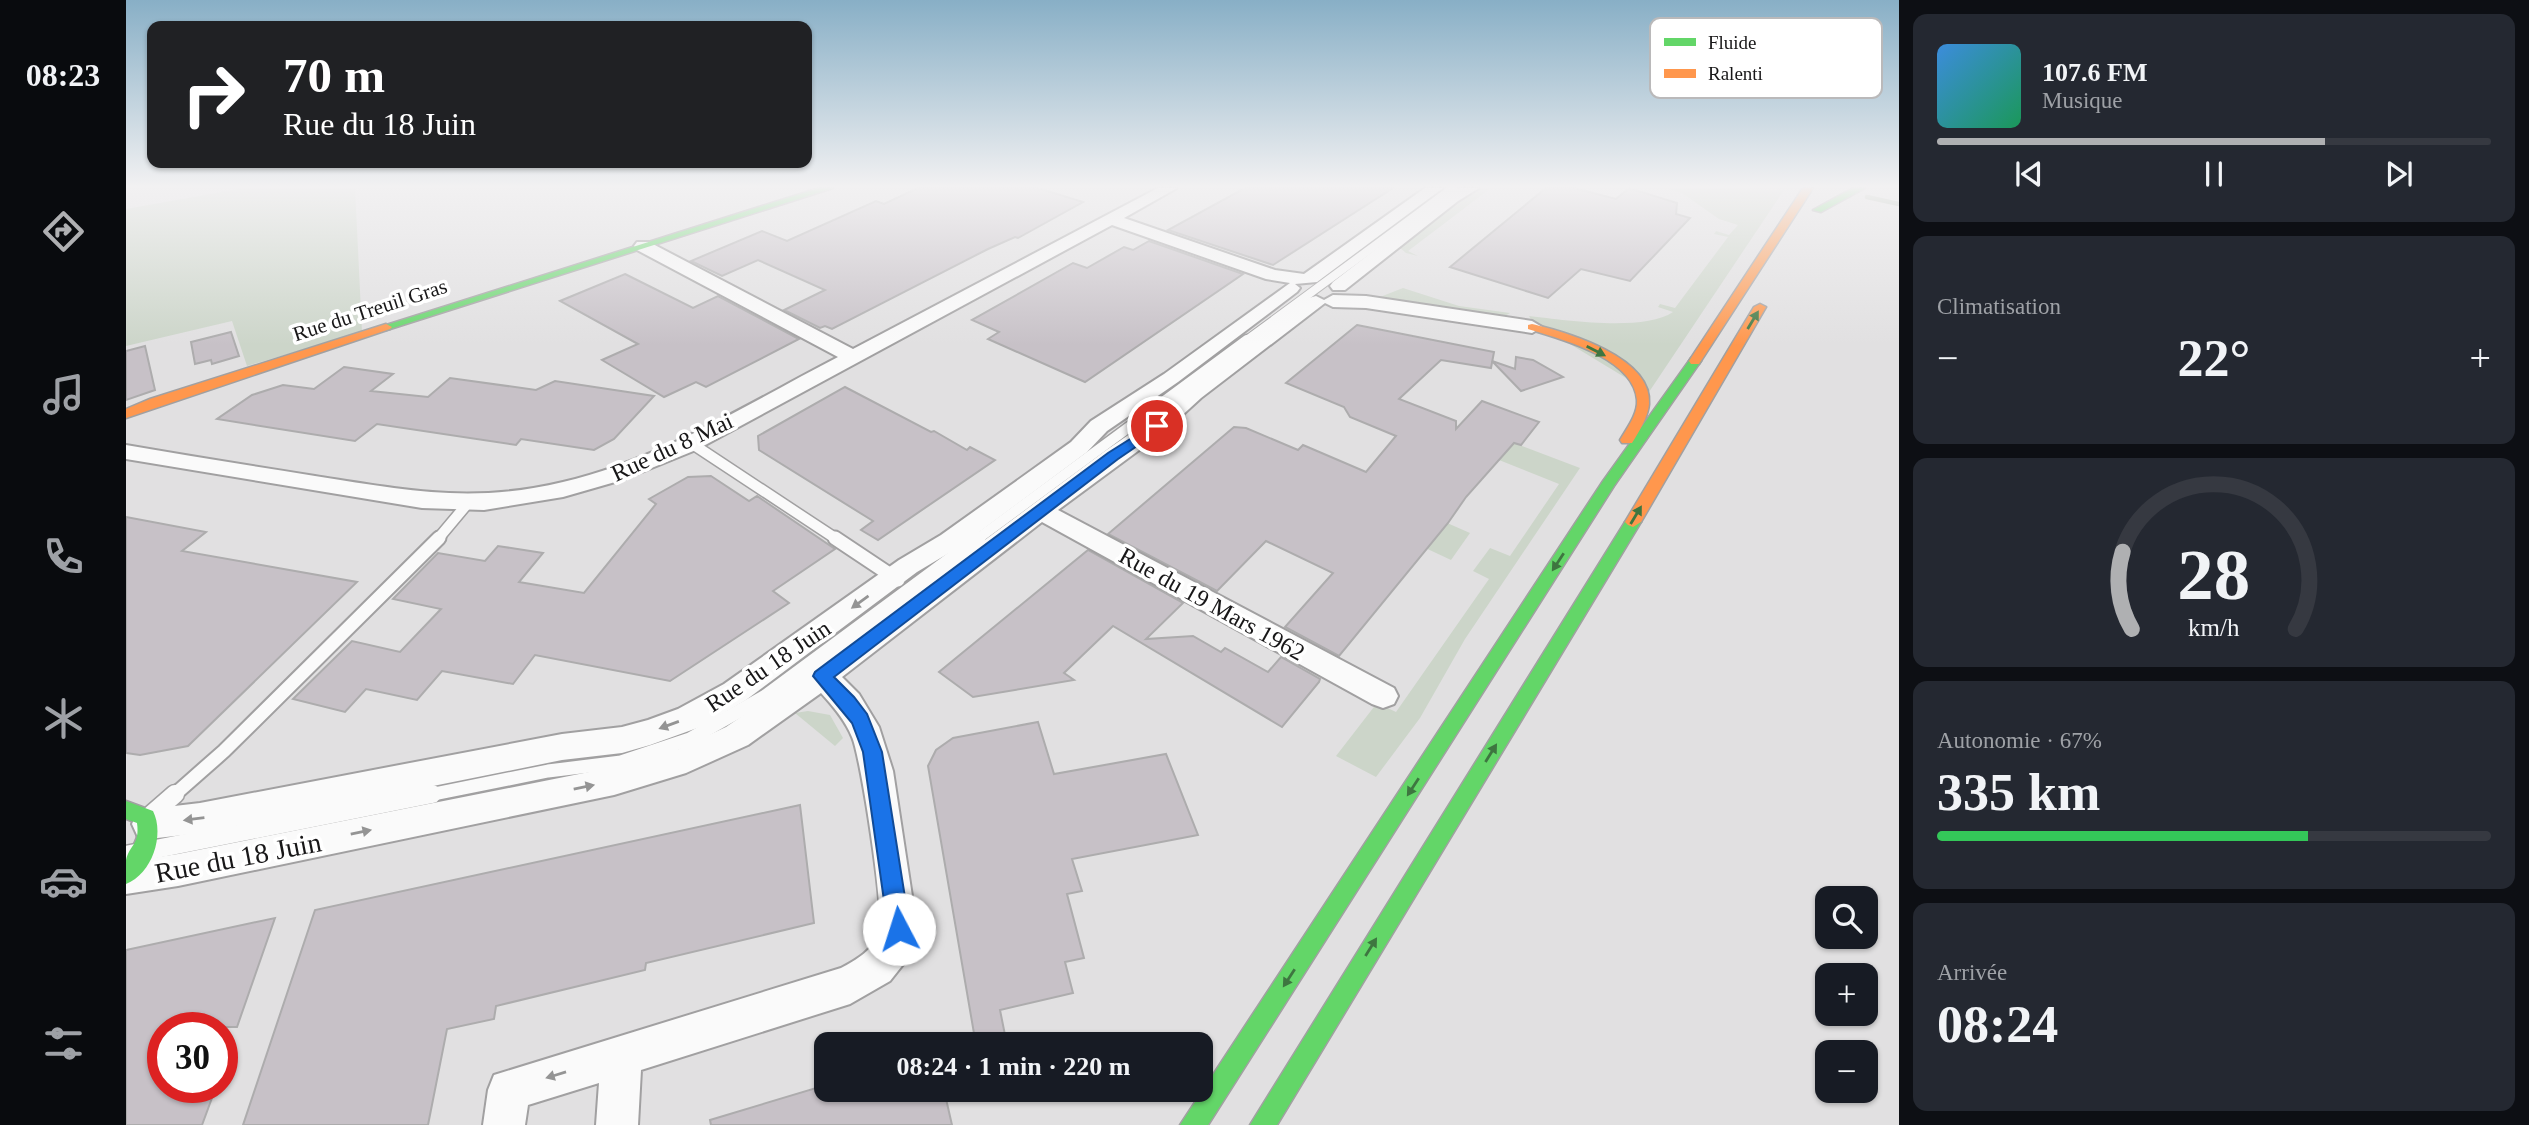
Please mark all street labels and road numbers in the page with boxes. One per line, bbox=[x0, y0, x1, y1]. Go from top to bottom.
street label: Rue du Treuil Gras bbox=[290, 274, 450, 346]
street label: Rue du 8 Mai bbox=[607, 407, 737, 487]
street label: Rue du 19 Mars 1962 bbox=[1115, 542, 1309, 666]
street label: Rue du 18 Juin bbox=[701, 615, 835, 717]
street label: Rue du 18 Juin bbox=[152, 826, 324, 889]

